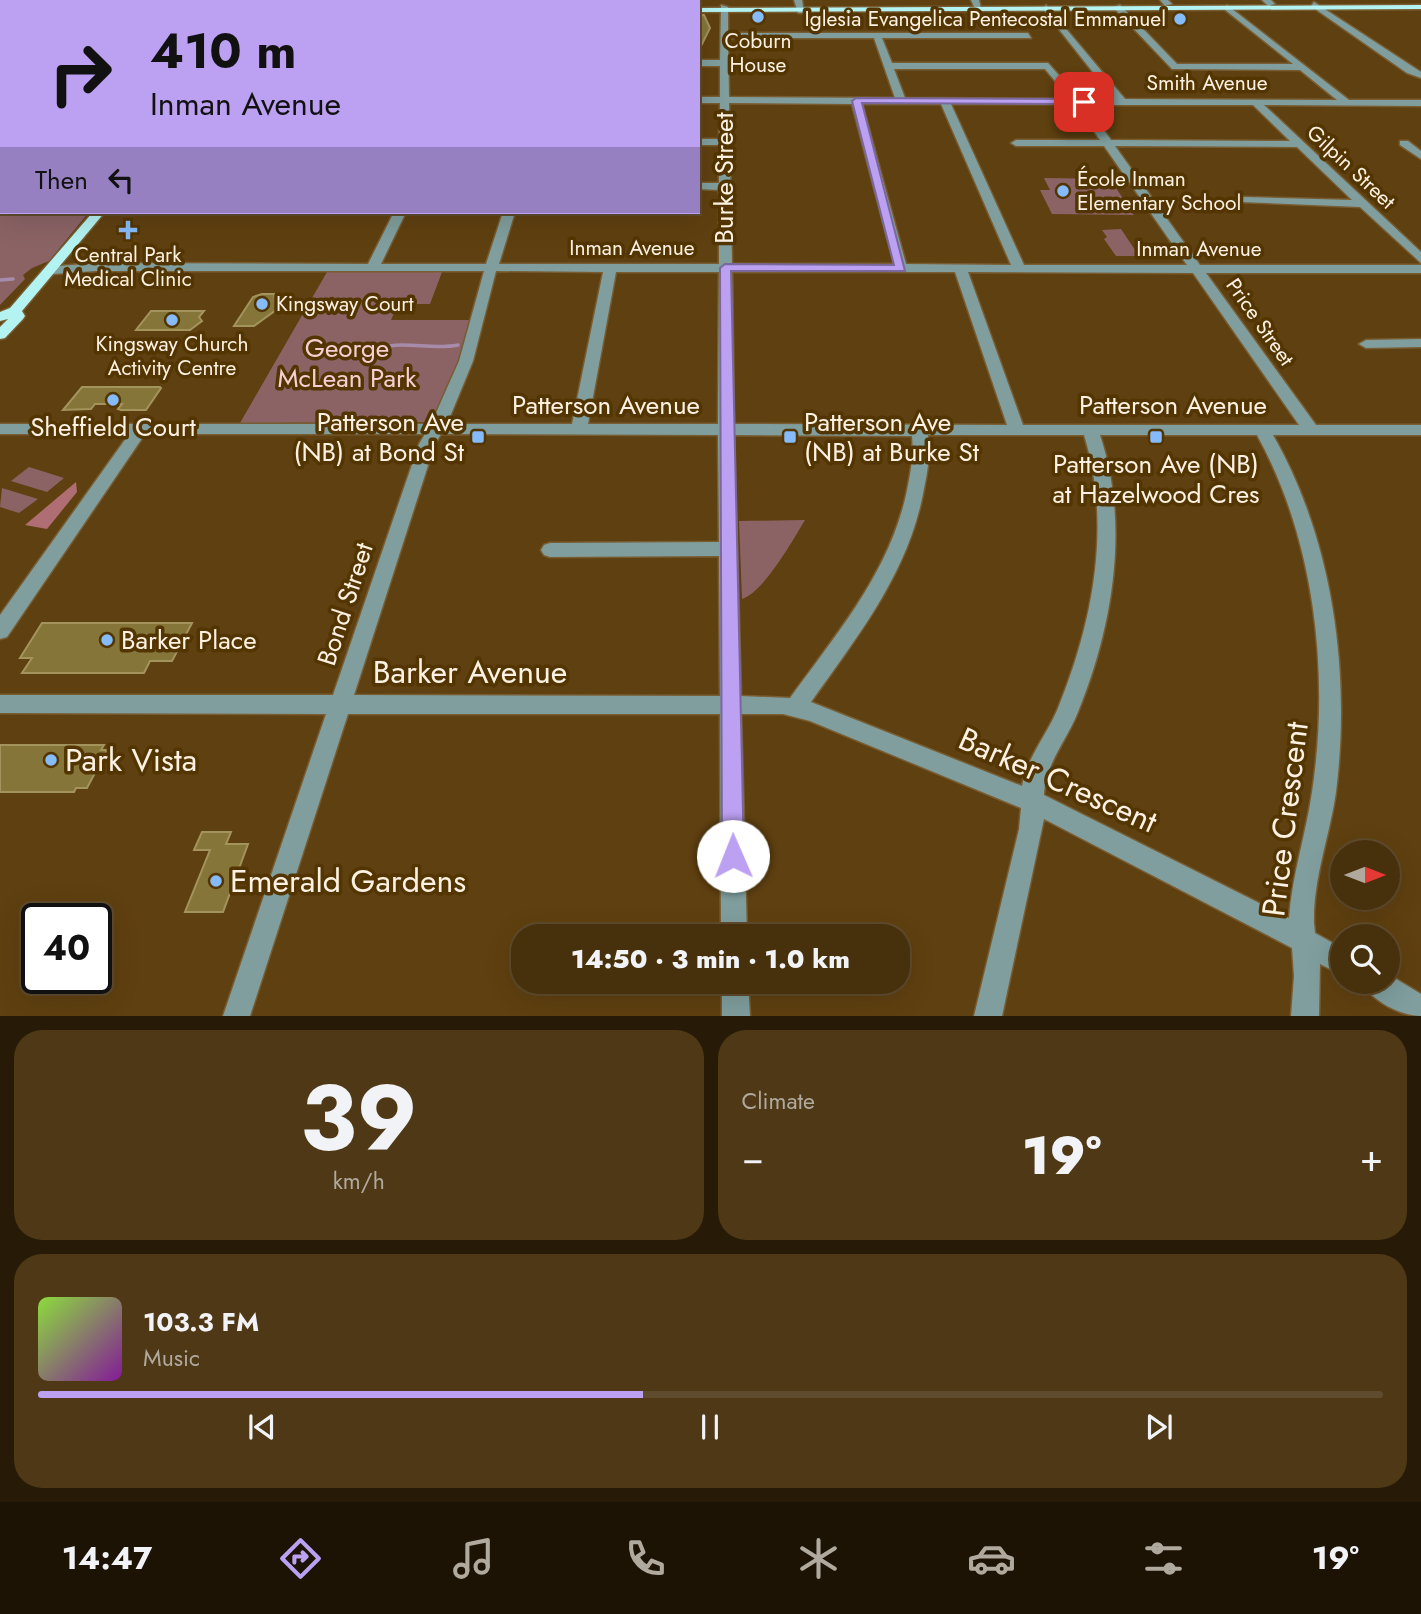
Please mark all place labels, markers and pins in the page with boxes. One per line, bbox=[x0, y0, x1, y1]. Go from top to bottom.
place label: Iglesia Evangelica Pentecostal Emmanuel bbox=[805, 4, 1166, 34]
marker: Coburn House bbox=[750, 9, 766, 25]
marker: Iglesia Evangelica Pentecostal Emmanuel bbox=[1172, 11, 1188, 27]
place label: Coburn House bbox=[724, 26, 792, 80]
pin bbox=[1054, 72, 1114, 132]
place label: École Inman Elementary School bbox=[1077, 164, 1241, 218]
marker: École Inman Elementary School bbox=[1055, 183, 1071, 199]
marker: Central Park Medical Clinic bbox=[118, 220, 138, 240]
place label: Central Park Medical Clinic bbox=[64, 240, 192, 294]
place label: Kingsway Court bbox=[276, 289, 414, 319]
marker: Kingsway Court bbox=[254, 296, 270, 312]
marker: Kingsway Church Activity Centre bbox=[164, 312, 180, 328]
place label: Kingsway Church Activity Centre bbox=[96, 329, 248, 383]
marker: Sheffield Court bbox=[105, 392, 121, 408]
place label: Patterson Ave (NB) at Bond St bbox=[293, 403, 465, 471]
place label: Patterson Ave (NB) at Burke St bbox=[804, 403, 980, 471]
place label: Sheffield Court bbox=[30, 408, 197, 446]
marker: Patterson Ave (NB) at Bond St bbox=[470, 429, 486, 445]
marker: Patterson Ave (NB) at Burke St bbox=[782, 429, 798, 445]
marker: Patterson Ave (NB) at Hazelwood Cres bbox=[1148, 429, 1164, 445]
place label: Patterson Ave (NB) at Hazelwood Cres bbox=[1052, 445, 1260, 513]
place label: Barker Place bbox=[121, 621, 257, 659]
marker: Barker Place bbox=[99, 632, 115, 648]
place label: Park Vista bbox=[65, 737, 197, 783]
marker: Park Vista bbox=[43, 752, 59, 768]
place label: Emerald Gardens bbox=[230, 858, 466, 904]
marker: Emerald Gardens bbox=[208, 873, 224, 889]

